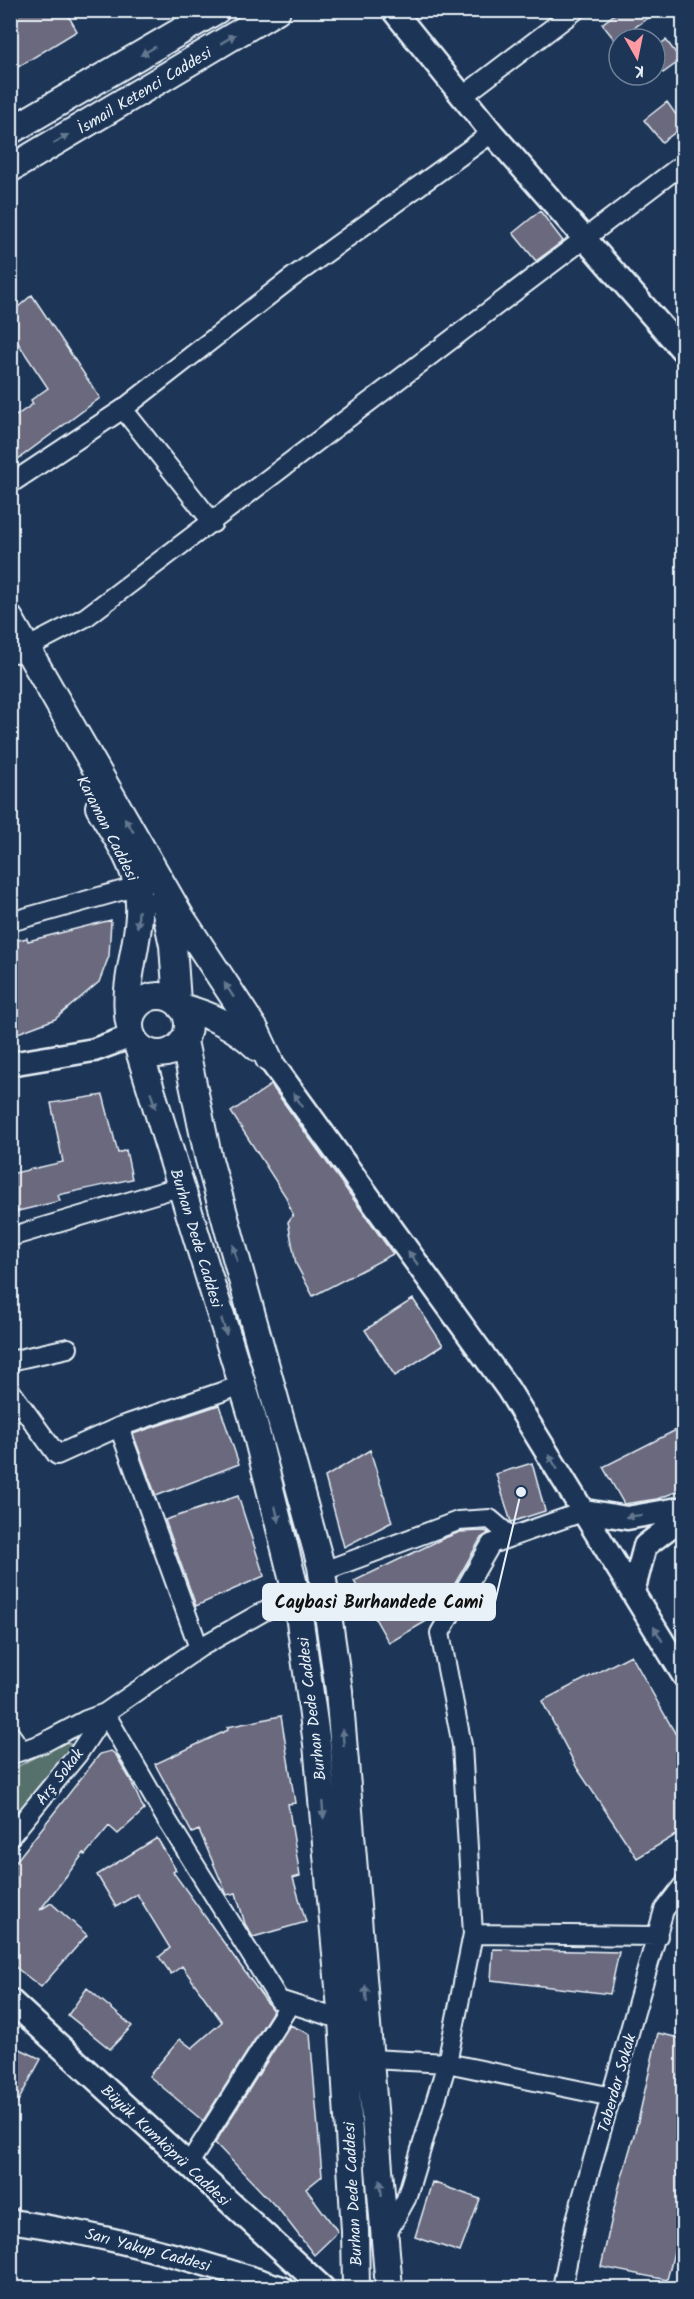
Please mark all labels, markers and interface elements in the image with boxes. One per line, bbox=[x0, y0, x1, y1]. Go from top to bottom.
north arrow bbox=[607, 27, 667, 87]
one-way arrow bbox=[220, 34, 236, 45]
street label: İsmail Ketenci Caddesi bbox=[73, 41, 218, 141]
one-way arrow bbox=[140, 45, 156, 56]
text: K bbox=[632, 57, 646, 83]
one-way arrow bbox=[53, 134, 70, 144]
street label: Karaman Caddesi bbox=[69, 771, 145, 887]
one-way arrow bbox=[124, 816, 134, 833]
one-way arrow bbox=[134, 910, 143, 929]
one-way arrow bbox=[224, 982, 235, 998]
one-way arrow bbox=[149, 1091, 159, 1109]
one-way arrow bbox=[292, 1092, 304, 1108]
street label: Burhan Dede Caddesi bbox=[163, 1166, 229, 1312]
one-way arrow bbox=[230, 1244, 239, 1262]
one-way arrow bbox=[407, 1250, 419, 1265]
one-way arrow bbox=[220, 1318, 229, 1336]
one-way arrow bbox=[548, 1453, 559, 1470]
one-way arrow bbox=[272, 1505, 282, 1523]
one-way arrow bbox=[624, 1511, 643, 1521]
callout: Caybasi Burhandede Cami bbox=[263, 1584, 495, 1620]
text: Caybasi Burhandede Cami bbox=[275, 1589, 484, 1618]
one-way arrow bbox=[653, 1626, 664, 1642]
street label: Burhan Dede Caddesi bbox=[291, 1635, 334, 1782]
one-way arrow bbox=[338, 1727, 348, 1746]
street label: Arş Sokak bbox=[30, 1743, 91, 1811]
one-way arrow bbox=[318, 1801, 328, 1820]
one-way arrow bbox=[361, 1984, 371, 2003]
street label: Taberdar Sokak bbox=[591, 2030, 644, 2136]
street label: Büyük Kumköprü Caddesi bbox=[94, 2079, 236, 2214]
street label: Burhan Dede Caddesi bbox=[337, 2120, 370, 2267]
one-way arrow bbox=[377, 2179, 386, 2198]
street label: Sarı Yakup Caddesi bbox=[82, 2222, 214, 2279]

